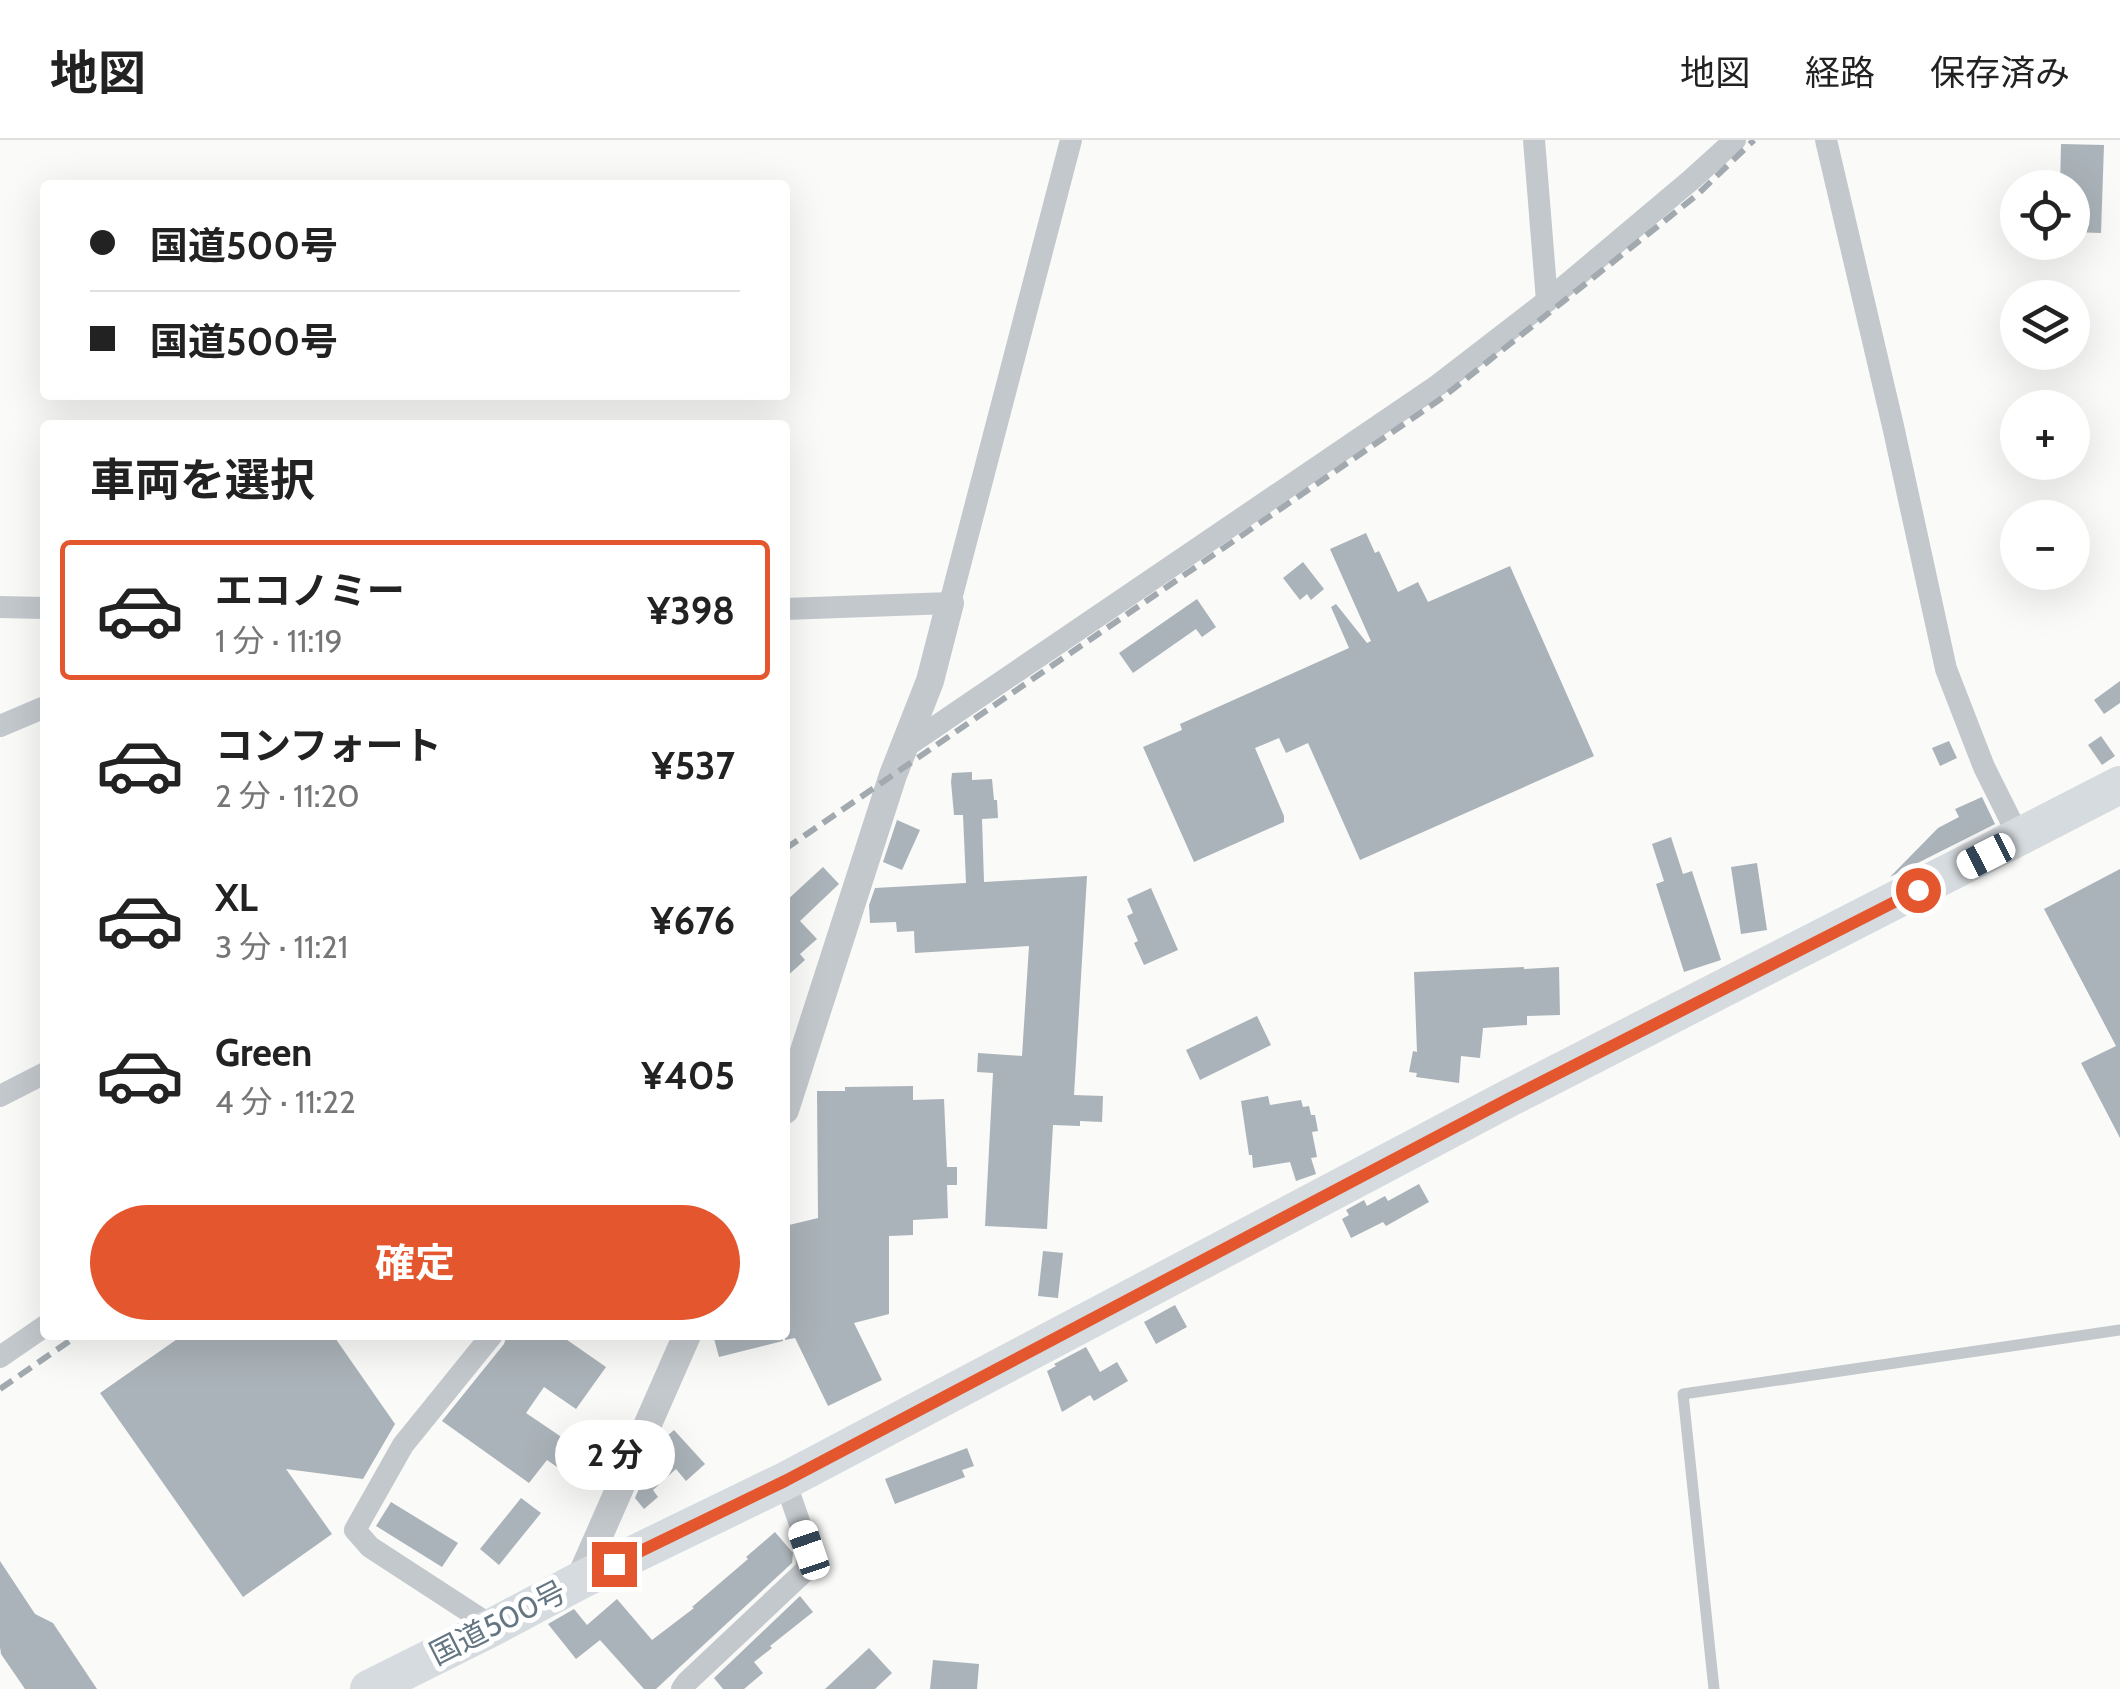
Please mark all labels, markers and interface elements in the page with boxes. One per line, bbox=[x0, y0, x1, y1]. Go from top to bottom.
text: 地図 bbox=[50, 44, 146, 102]
text: 地図 bbox=[1680, 51, 1750, 94]
text: 経路 bbox=[1805, 51, 1875, 94]
text: 保存済み bbox=[1930, 51, 2070, 94]
map controls bbox=[2000, 170, 2090, 590]
button: locate bbox=[2000, 170, 2090, 260]
text: 国道500号 bbox=[150, 222, 338, 269]
button: layers bbox=[2000, 280, 2090, 370]
text: 国道500号 bbox=[150, 318, 338, 365]
button: + bbox=[2000, 390, 2090, 480]
text: 車両を選択 bbox=[90, 453, 315, 507]
button: − bbox=[2000, 500, 2090, 590]
icon: car bbox=[95, 565, 185, 655]
text: エコノミー bbox=[215, 567, 405, 614]
text: ¥398 bbox=[647, 587, 735, 634]
text: 1 分 · 11:19 bbox=[215, 621, 343, 660]
icon: car bbox=[95, 720, 185, 810]
text: コンフォート bbox=[215, 722, 442, 769]
text: ¥537 bbox=[652, 742, 735, 789]
text: 2 分 · 11:20 bbox=[215, 776, 360, 815]
car bbox=[1952, 829, 2020, 883]
route start bbox=[1896, 868, 1941, 913]
text: XL bbox=[215, 874, 258, 921]
icon: car bbox=[95, 875, 185, 965]
text: ¥676 bbox=[651, 897, 735, 944]
text: 3 分 · 11:21 bbox=[215, 927, 348, 966]
text: Green bbox=[215, 1029, 312, 1076]
icon: car bbox=[95, 1030, 185, 1120]
text: ¥405 bbox=[641, 1052, 735, 1099]
text: 4 分 · 11:22 bbox=[215, 1082, 356, 1121]
button: 確定 bbox=[90, 1205, 740, 1320]
callout: 2 分 bbox=[554, 1419, 674, 1489]
text: 2 分 bbox=[587, 1435, 643, 1474]
car bbox=[785, 1517, 833, 1583]
route end bbox=[592, 1542, 637, 1587]
street label: 国道500号 bbox=[423, 1572, 572, 1673]

